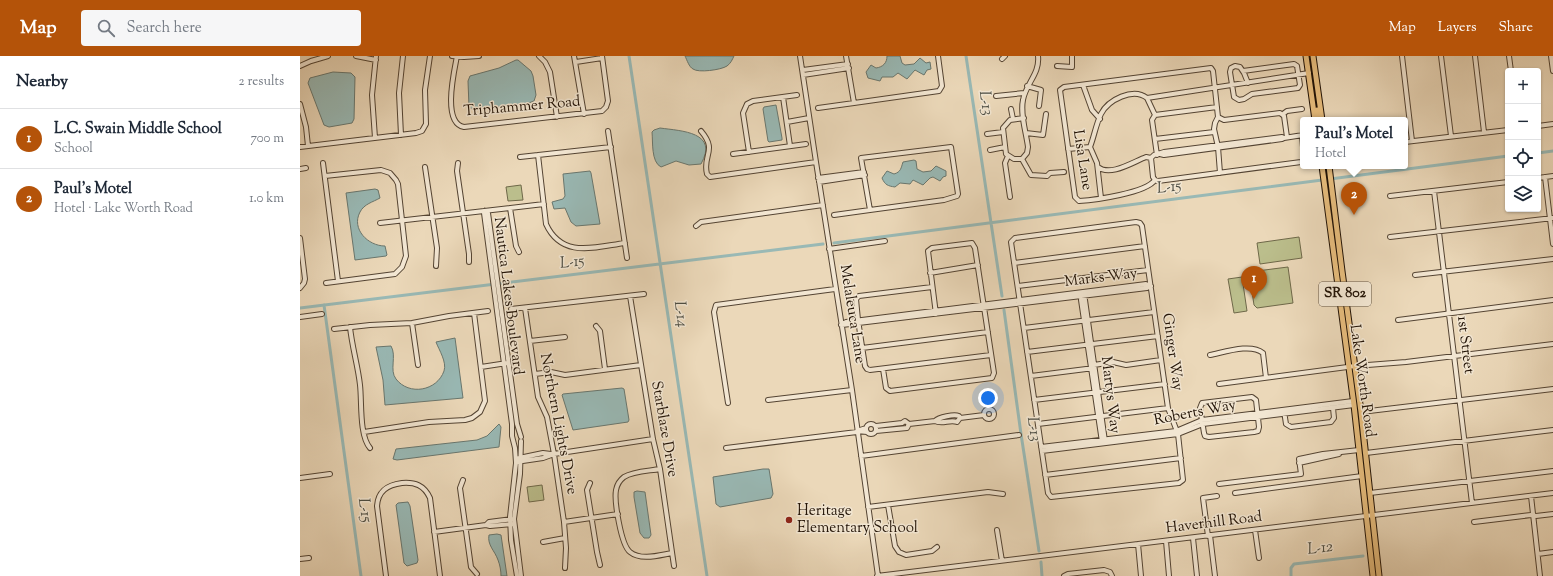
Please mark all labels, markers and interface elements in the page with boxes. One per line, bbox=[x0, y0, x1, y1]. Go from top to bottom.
search box bbox=[81, 10, 361, 46]
text: Map bbox=[20, 15, 57, 42]
icon: search bbox=[95, 17, 117, 39]
text: Search here bbox=[127, 18, 202, 39]
text: Map bbox=[1389, 18, 1416, 38]
text: Layers bbox=[1438, 18, 1476, 38]
text: Share bbox=[1498, 18, 1533, 38]
map controls bbox=[1505, 68, 1541, 212]
button: + bbox=[1505, 68, 1541, 104]
text: Nearby bbox=[16, 70, 68, 94]
text: 2 results bbox=[239, 73, 284, 91]
water label: L-13 bbox=[972, 89, 998, 117]
street label: Triphammer Road bbox=[463, 91, 582, 123]
button: − bbox=[1505, 104, 1541, 140]
popup bbox=[1300, 117, 1408, 169]
text: L.C. Swain Middle School bbox=[54, 119, 222, 140]
text: Paul's Motel bbox=[1315, 124, 1393, 145]
street label: Lisa Lane bbox=[1067, 128, 1097, 192]
text: 1 bbox=[27, 130, 31, 148]
text: 700 m bbox=[250, 130, 284, 148]
text: School bbox=[54, 140, 93, 158]
button: locate bbox=[1505, 140, 1541, 176]
text: Hotel bbox=[1315, 145, 1346, 163]
water label: L-15 bbox=[1156, 175, 1184, 201]
button: layers bbox=[1505, 176, 1541, 212]
text: Paul's Motel bbox=[54, 179, 132, 200]
pin: 2 bbox=[1341, 182, 1367, 215]
text: 2 bbox=[26, 190, 32, 208]
text: 1.0 km bbox=[249, 190, 284, 208]
text: Hotel · Lake Worth Road bbox=[54, 200, 193, 218]
street label: Nautica Lakes Boulevard bbox=[488, 216, 528, 377]
water label: L-15 bbox=[559, 250, 587, 276]
street label: Melaleuca Lane bbox=[834, 263, 870, 365]
street label: Marks Way bbox=[1063, 263, 1139, 293]
pin: 1 bbox=[1241, 266, 1267, 299]
road number: SR 802 bbox=[1319, 282, 1371, 306]
water label: L-14 bbox=[667, 299, 693, 329]
street label: Ginger Way bbox=[1156, 312, 1188, 393]
street label: 1st Street bbox=[1451, 315, 1479, 375]
street label: Lake Worth Road bbox=[1344, 323, 1380, 439]
street label: Northern Lights Drive bbox=[534, 352, 582, 496]
street label: Martys Way bbox=[1095, 355, 1125, 435]
street label: Starblaze Drive bbox=[645, 379, 683, 479]
your location bbox=[978, 388, 998, 408]
street label: Roberts Way bbox=[1152, 395, 1238, 431]
water label: L-13 bbox=[1020, 415, 1046, 443]
water label: L-15 bbox=[351, 496, 377, 525]
place label: Heritage Elementary School bbox=[797, 501, 918, 539]
street label: Haverhill Road bbox=[1165, 507, 1264, 539]
marker: Heritage Elementary School bbox=[784, 515, 794, 525]
water label: L-12 bbox=[1306, 536, 1334, 562]

